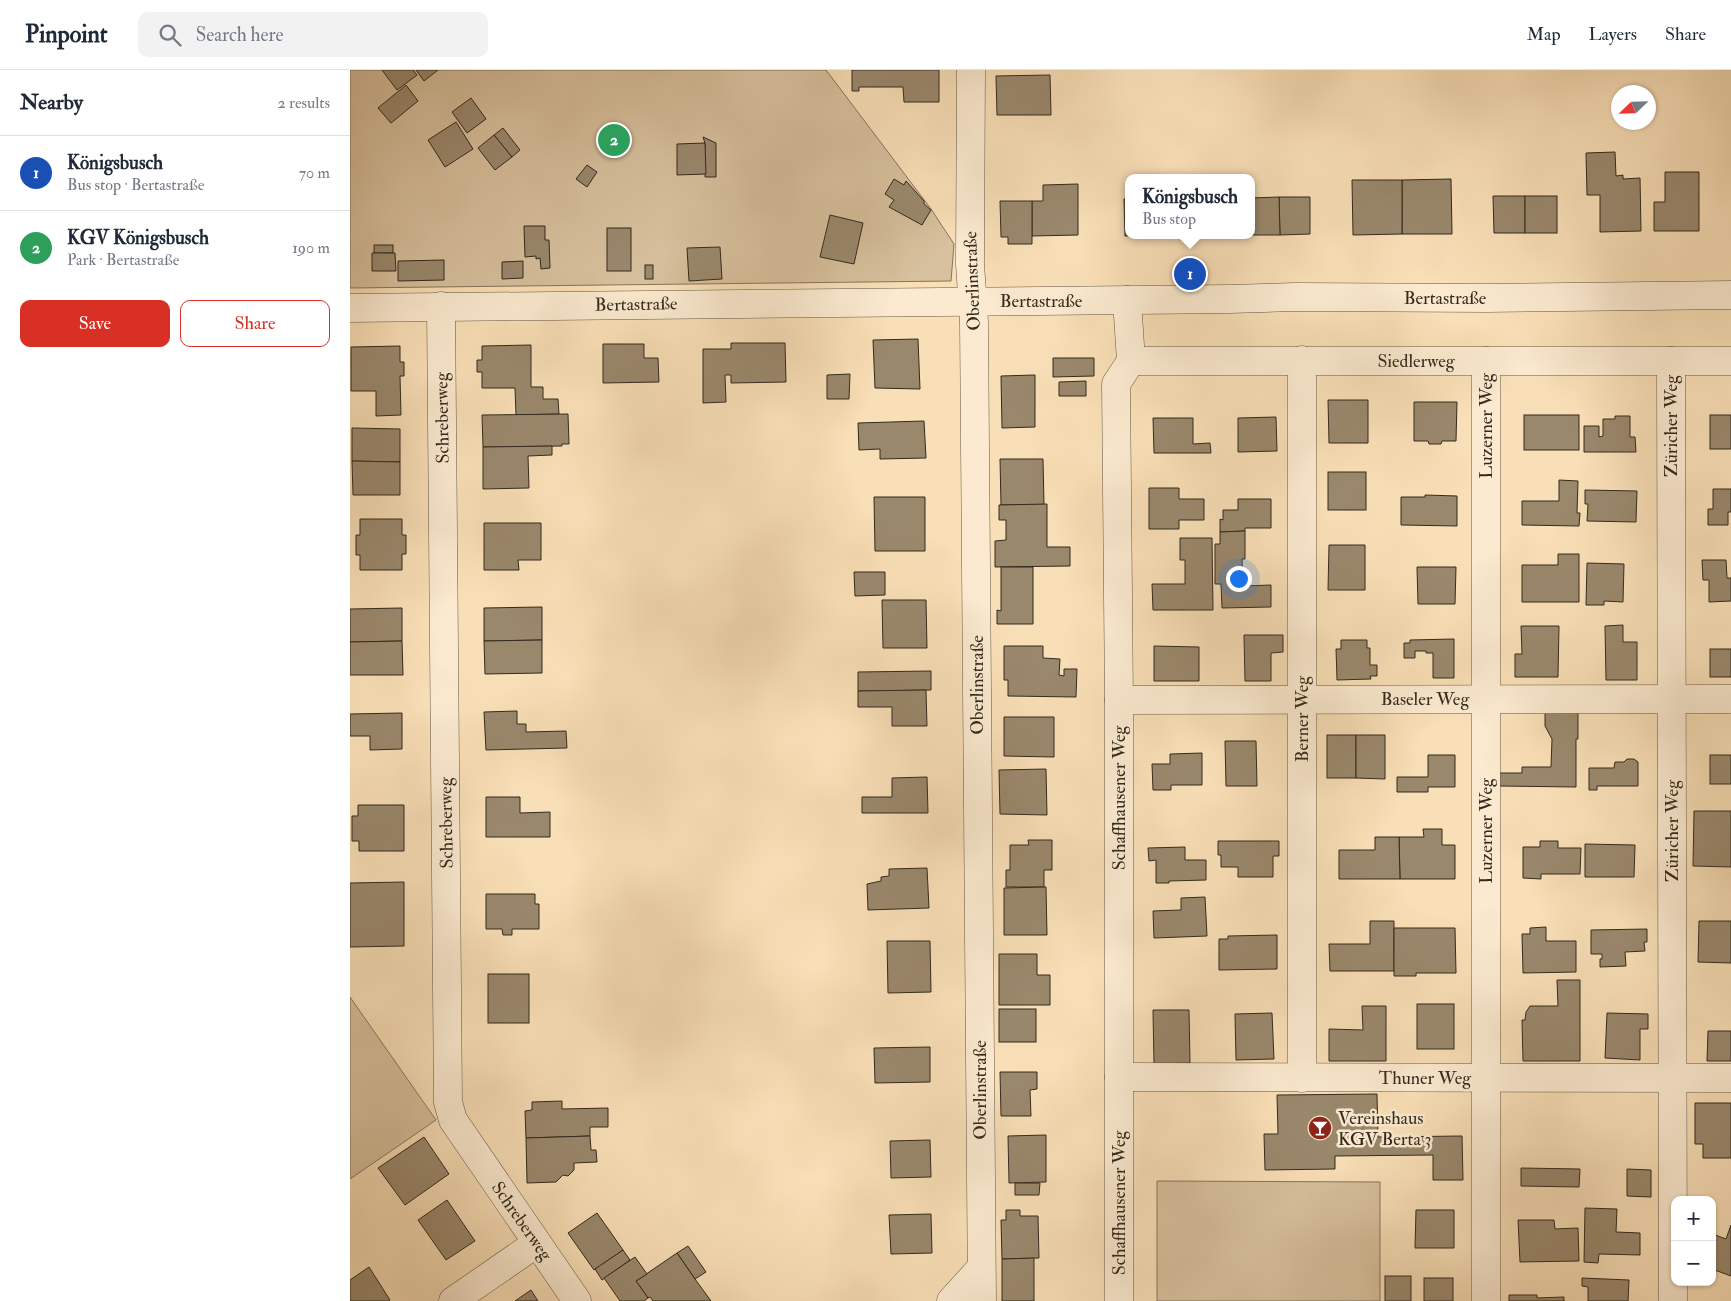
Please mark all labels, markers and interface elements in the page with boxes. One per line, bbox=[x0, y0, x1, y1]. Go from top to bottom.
search box bbox=[138, 12, 488, 57]
text: Pinpoint bbox=[25, 19, 108, 50]
icon: search bbox=[156, 21, 184, 49]
text: Search here bbox=[196, 23, 283, 47]
text: Map bbox=[1527, 23, 1561, 46]
text: Layers bbox=[1589, 23, 1637, 46]
text: Share bbox=[1665, 23, 1706, 46]
north arrow bbox=[1611, 85, 1656, 130]
text: Nearby bbox=[20, 89, 83, 116]
text: 2 results bbox=[277, 93, 330, 113]
pin: 2 bbox=[598, 121, 630, 159]
text: Königsbusch bbox=[67, 151, 163, 175]
text: 1 bbox=[33, 163, 39, 183]
text: 70 m bbox=[299, 163, 330, 183]
popup bbox=[1125, 174, 1255, 239]
text: Bus stop · Bertastraße bbox=[67, 175, 204, 195]
text: Königsbusch bbox=[1142, 185, 1238, 209]
text: Bus stop bbox=[1142, 209, 1196, 229]
text: KGV Königsbusch bbox=[67, 226, 209, 250]
street label: Oberlinstraße bbox=[959, 230, 986, 331]
text: 2 bbox=[32, 238, 40, 258]
text: 190 m bbox=[292, 238, 330, 258]
text: Park · Bertastraße bbox=[67, 250, 179, 270]
pin: 1 bbox=[1174, 255, 1206, 293]
street label: Bertastraße bbox=[1404, 287, 1487, 310]
street label: Bertastraße bbox=[1000, 290, 1083, 313]
street label: Bertastraße bbox=[595, 292, 678, 317]
button: Save bbox=[20, 300, 170, 347]
button: Share bbox=[180, 300, 330, 347]
street label: Siedlerweg bbox=[1377, 350, 1456, 373]
street label: Schreberweg bbox=[430, 371, 455, 464]
street label: Luzerner Weg bbox=[1475, 372, 1498, 479]
street label: Züricher Weg bbox=[1660, 374, 1683, 477]
your location bbox=[1226, 566, 1252, 592]
street label: Oberlinstraße bbox=[966, 635, 989, 735]
street label: Berner Weg bbox=[1291, 675, 1314, 762]
street label: Baseler Weg bbox=[1381, 688, 1470, 711]
street label: Schaffhausener Weg bbox=[1108, 725, 1131, 870]
street label: Schreberweg bbox=[434, 776, 459, 869]
street label: Luzerner Weg bbox=[1475, 777, 1498, 884]
street label: Züricher Weg bbox=[1661, 779, 1684, 882]
street label: Oberlinstraße bbox=[969, 1040, 992, 1140]
street label: Thuner Weg bbox=[1379, 1067, 1472, 1090]
place label: Vereinshaus KGV Berta 3 bbox=[1338, 1107, 1432, 1151]
bar icon: Vereinshaus KGV Berta 3 bbox=[1307, 1115, 1333, 1141]
street label: Schaffhausener Weg bbox=[1108, 1130, 1131, 1275]
street label: Schreberweg bbox=[486, 1177, 558, 1266]
map controls bbox=[1671, 1196, 1716, 1286]
button: + bbox=[1671, 1196, 1716, 1241]
button: − bbox=[1671, 1241, 1716, 1286]

